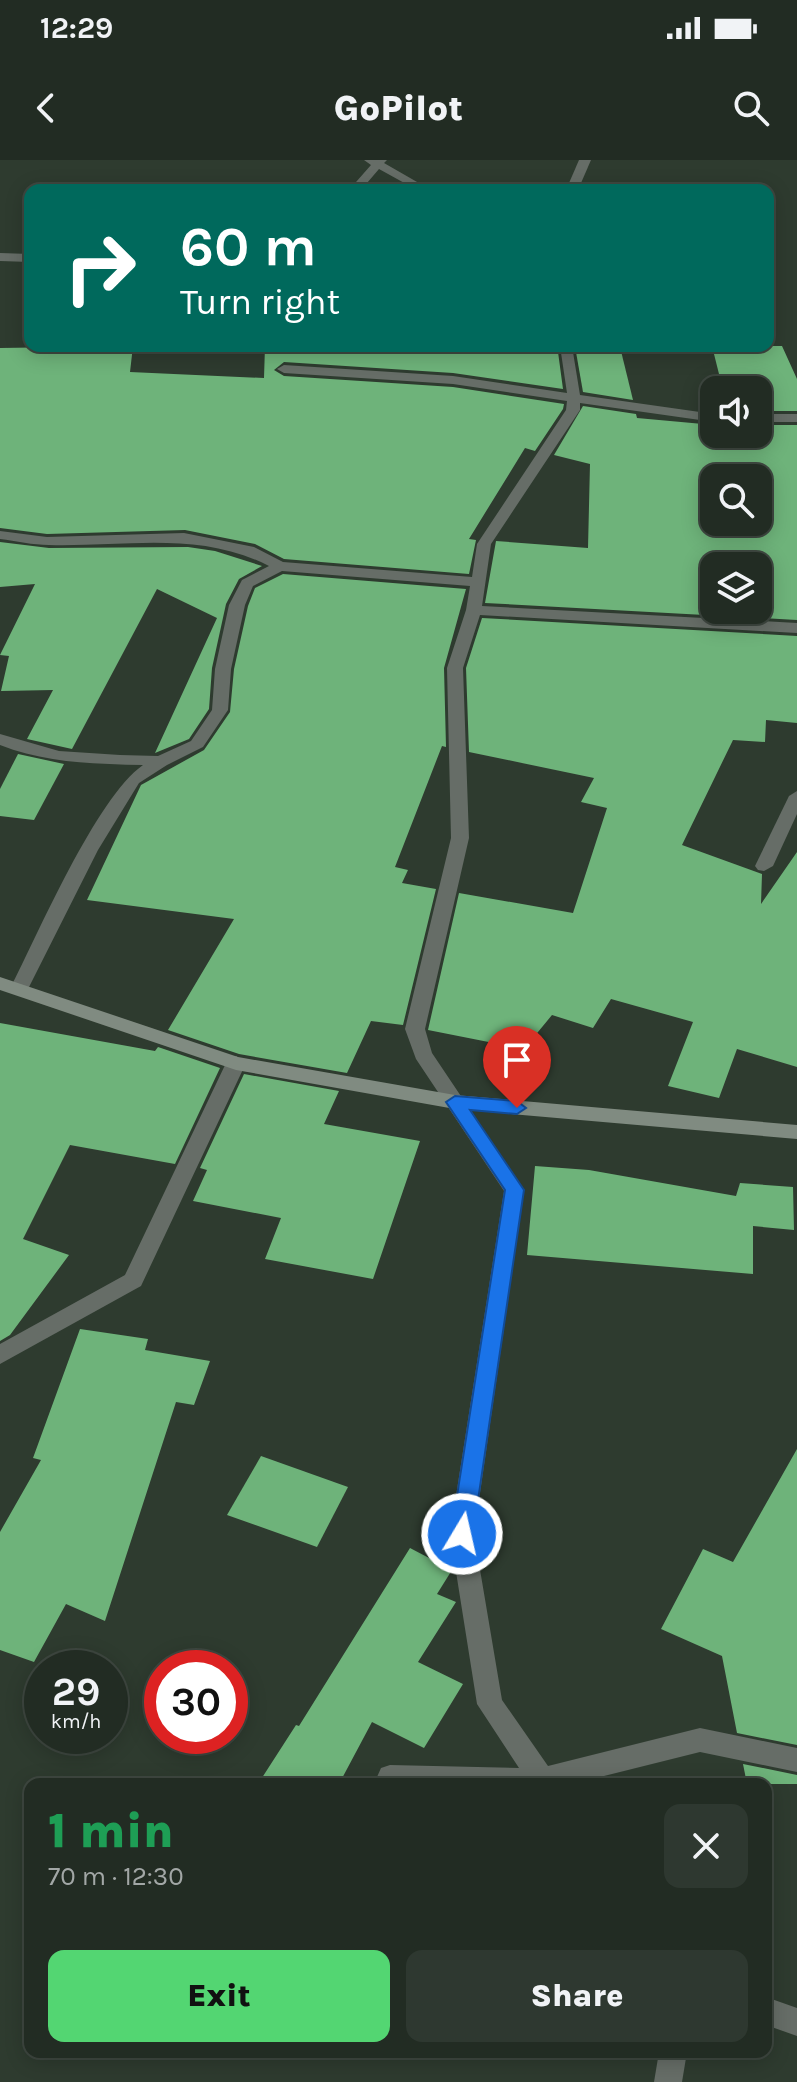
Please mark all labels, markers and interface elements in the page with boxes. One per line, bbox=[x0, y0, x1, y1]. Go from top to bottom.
text: 12:29 bbox=[40, 10, 113, 46]
icon: back bbox=[24, 86, 68, 130]
icon: search bbox=[729, 86, 773, 130]
text: GoPilot bbox=[334, 87, 463, 129]
text: 60 m bbox=[180, 214, 317, 279]
icon: right bbox=[48, 216, 152, 320]
text: Turn right bbox=[180, 281, 340, 323]
map controls bbox=[700, 376, 772, 624]
button: sound bbox=[700, 376, 772, 448]
button: search bbox=[700, 464, 772, 536]
button: layers bbox=[700, 552, 772, 624]
pin bbox=[483, 1026, 551, 1108]
icon: arrive bbox=[495, 1038, 539, 1082]
position arrow bbox=[420, 1492, 504, 1576]
speed limit sign: 30 bbox=[144, 1650, 248, 1754]
text: 29 bbox=[52, 1668, 100, 1715]
text: km/h bbox=[51, 1710, 101, 1733]
text: 1 min bbox=[48, 1803, 174, 1859]
button: close bbox=[664, 1804, 748, 1888]
text: 70 m · 12:30 bbox=[48, 1861, 184, 1892]
button: Exit bbox=[48, 1950, 390, 2042]
button: Share bbox=[406, 1950, 748, 2042]

